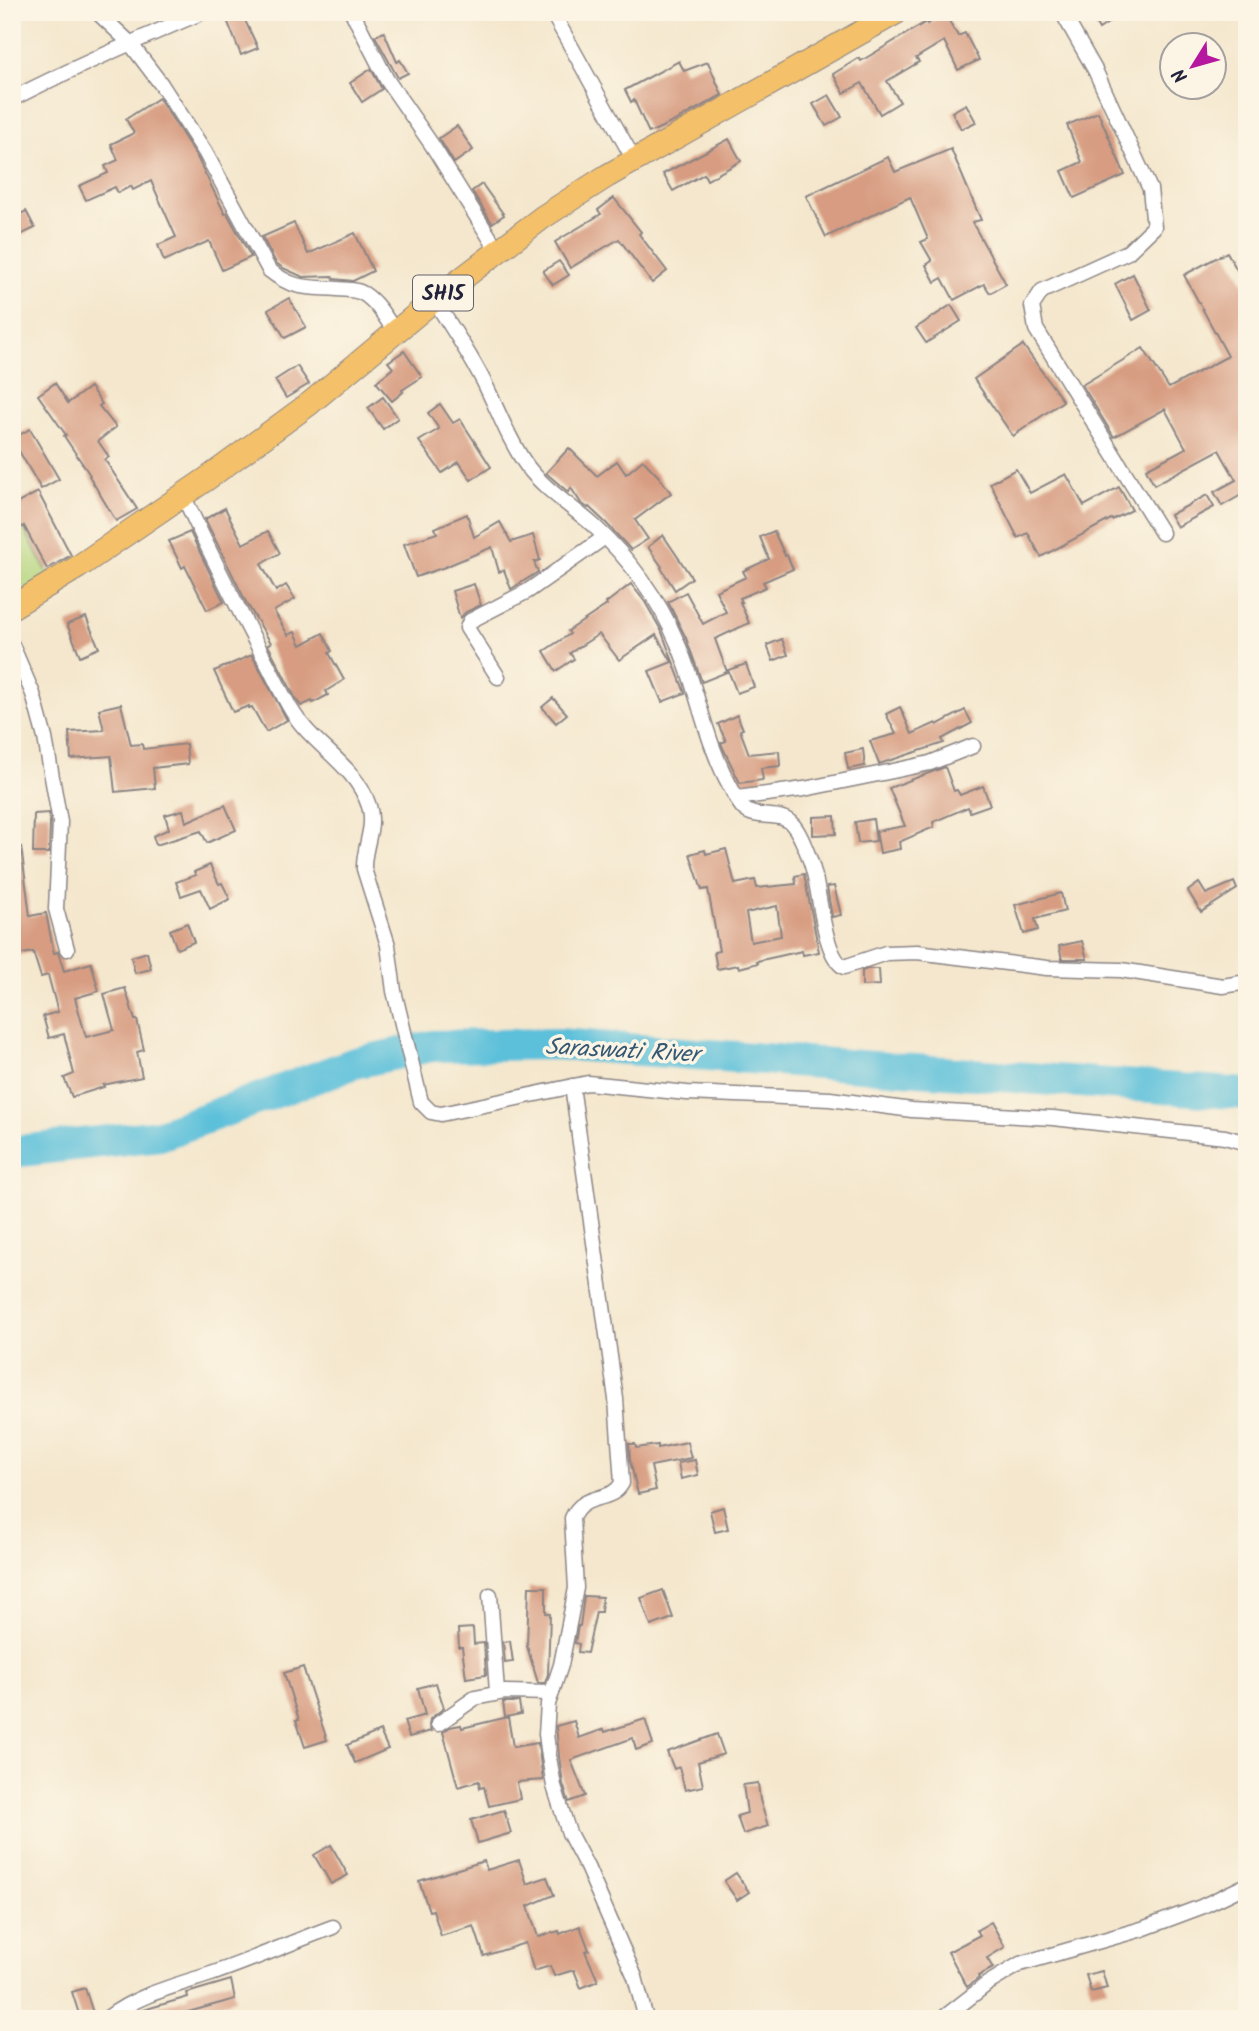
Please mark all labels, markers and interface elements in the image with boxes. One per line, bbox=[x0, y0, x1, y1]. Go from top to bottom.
north arrow bbox=[1158, 32, 1228, 102]
text: N bbox=[1165, 61, 1197, 89]
road number: SH15 bbox=[413, 276, 473, 310]
water label: Saraswati River bbox=[544, 1028, 705, 1075]

